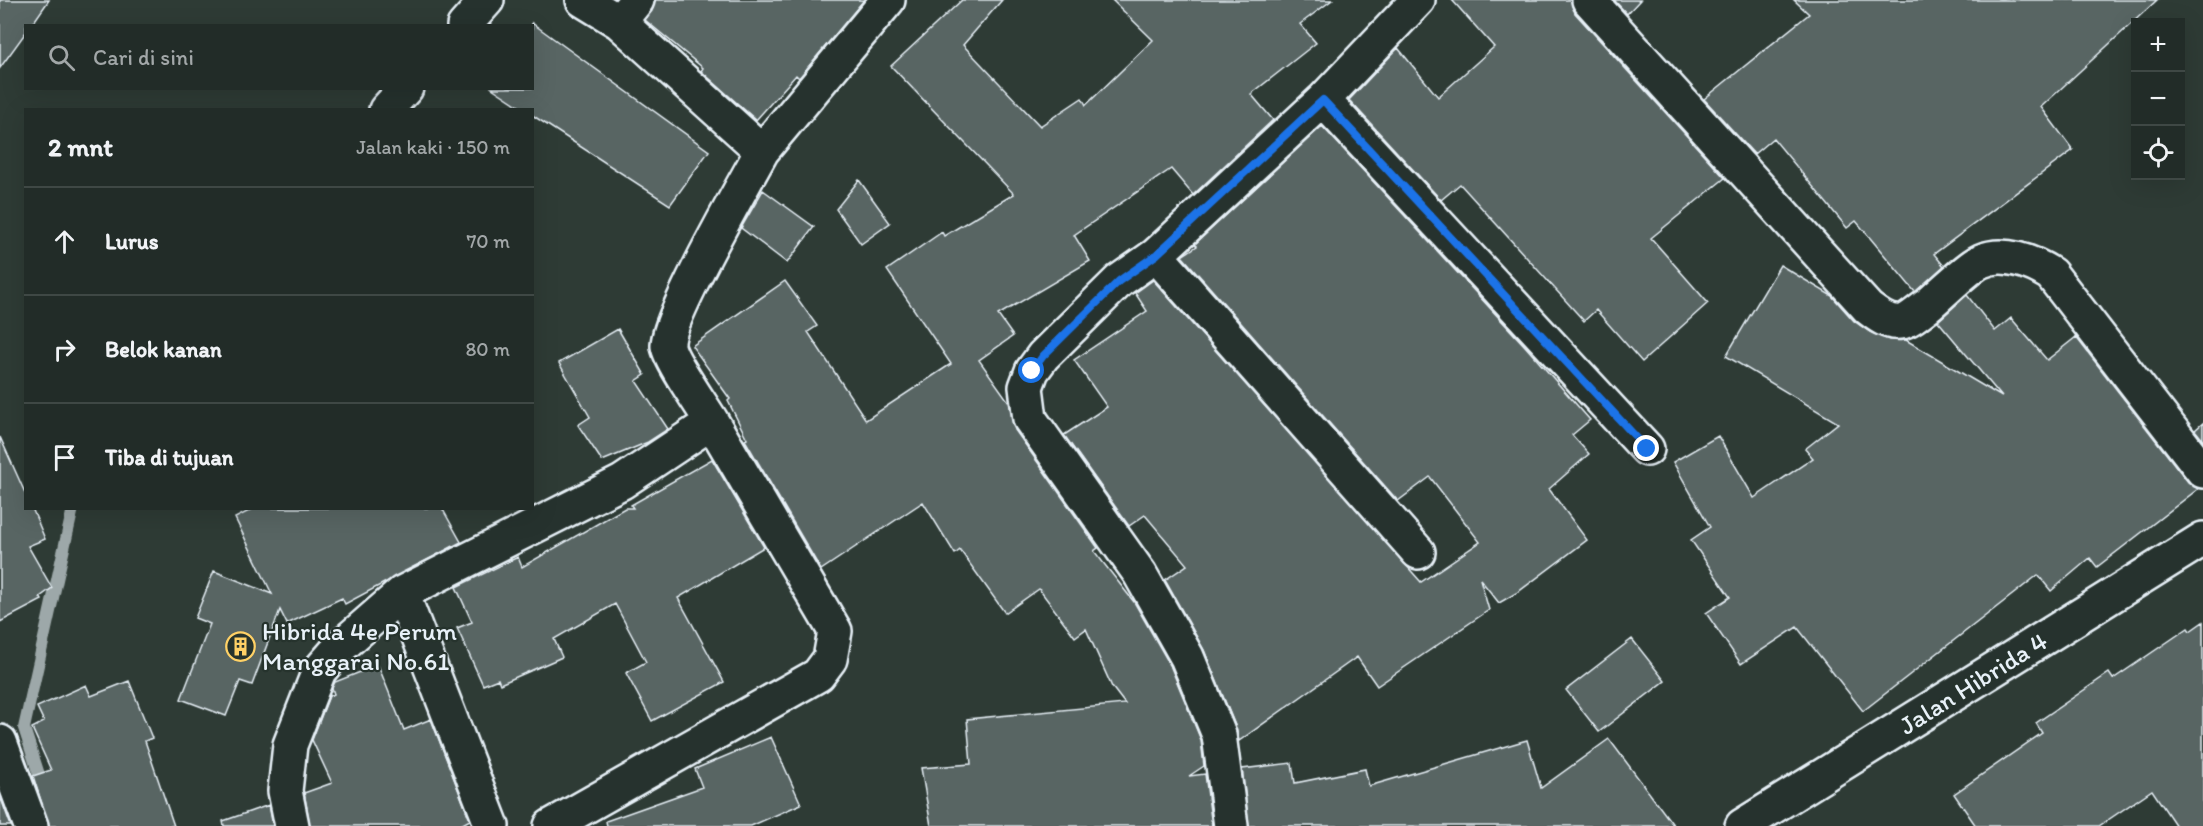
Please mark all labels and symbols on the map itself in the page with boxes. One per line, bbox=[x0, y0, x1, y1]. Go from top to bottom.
route start bbox=[1018, 357, 1044, 383]
route end bbox=[1633, 435, 1659, 461]
place label: Hibrida 4e Perum Manggarai No.61 bbox=[262, 615, 457, 677]
street label: Jalan Hibrida 4 bbox=[1893, 624, 2053, 741]
building icon: Hibrida 4e Perum Manggarai No.61 bbox=[225, 630, 257, 662]

